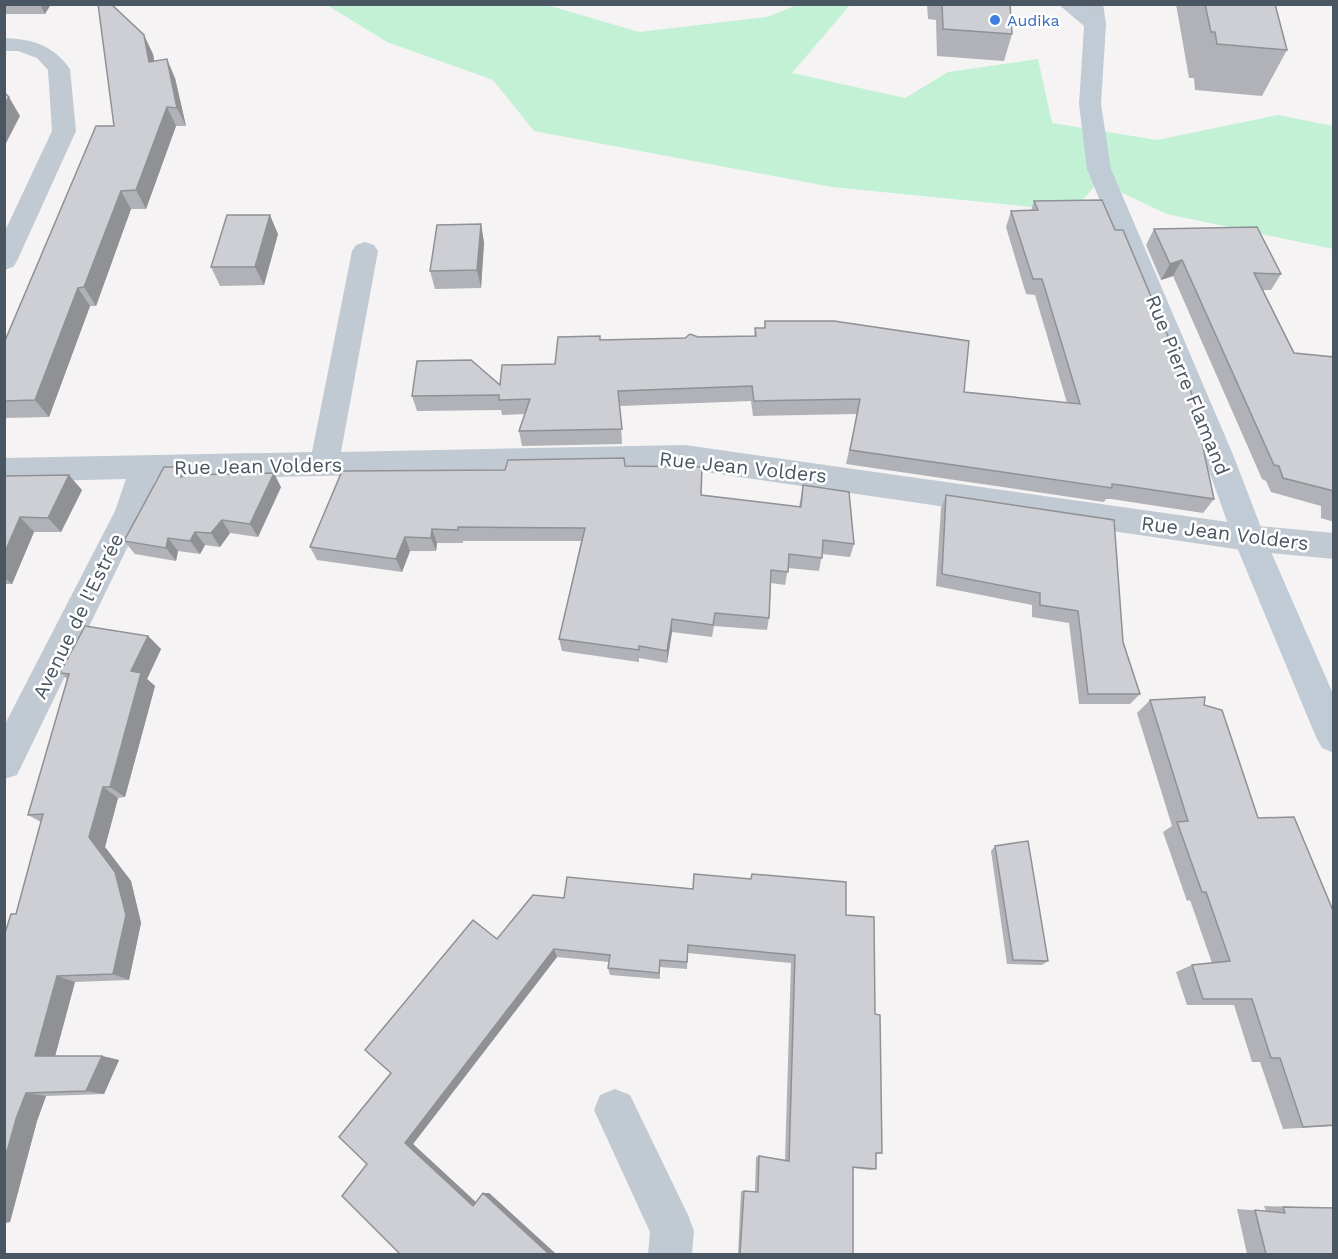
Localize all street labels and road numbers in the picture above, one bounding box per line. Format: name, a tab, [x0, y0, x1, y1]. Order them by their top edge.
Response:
street label: Rue Pierre Flamand	[1141, 291, 1235, 479]
street label: Rue Jean Volders	[658, 446, 828, 488]
street label: Rue Jean Volders	[174, 453, 342, 479]
street label: Rue Jean Volders	[1140, 511, 1310, 555]
street label: Avenue de l'Estrée	[27, 529, 129, 703]

